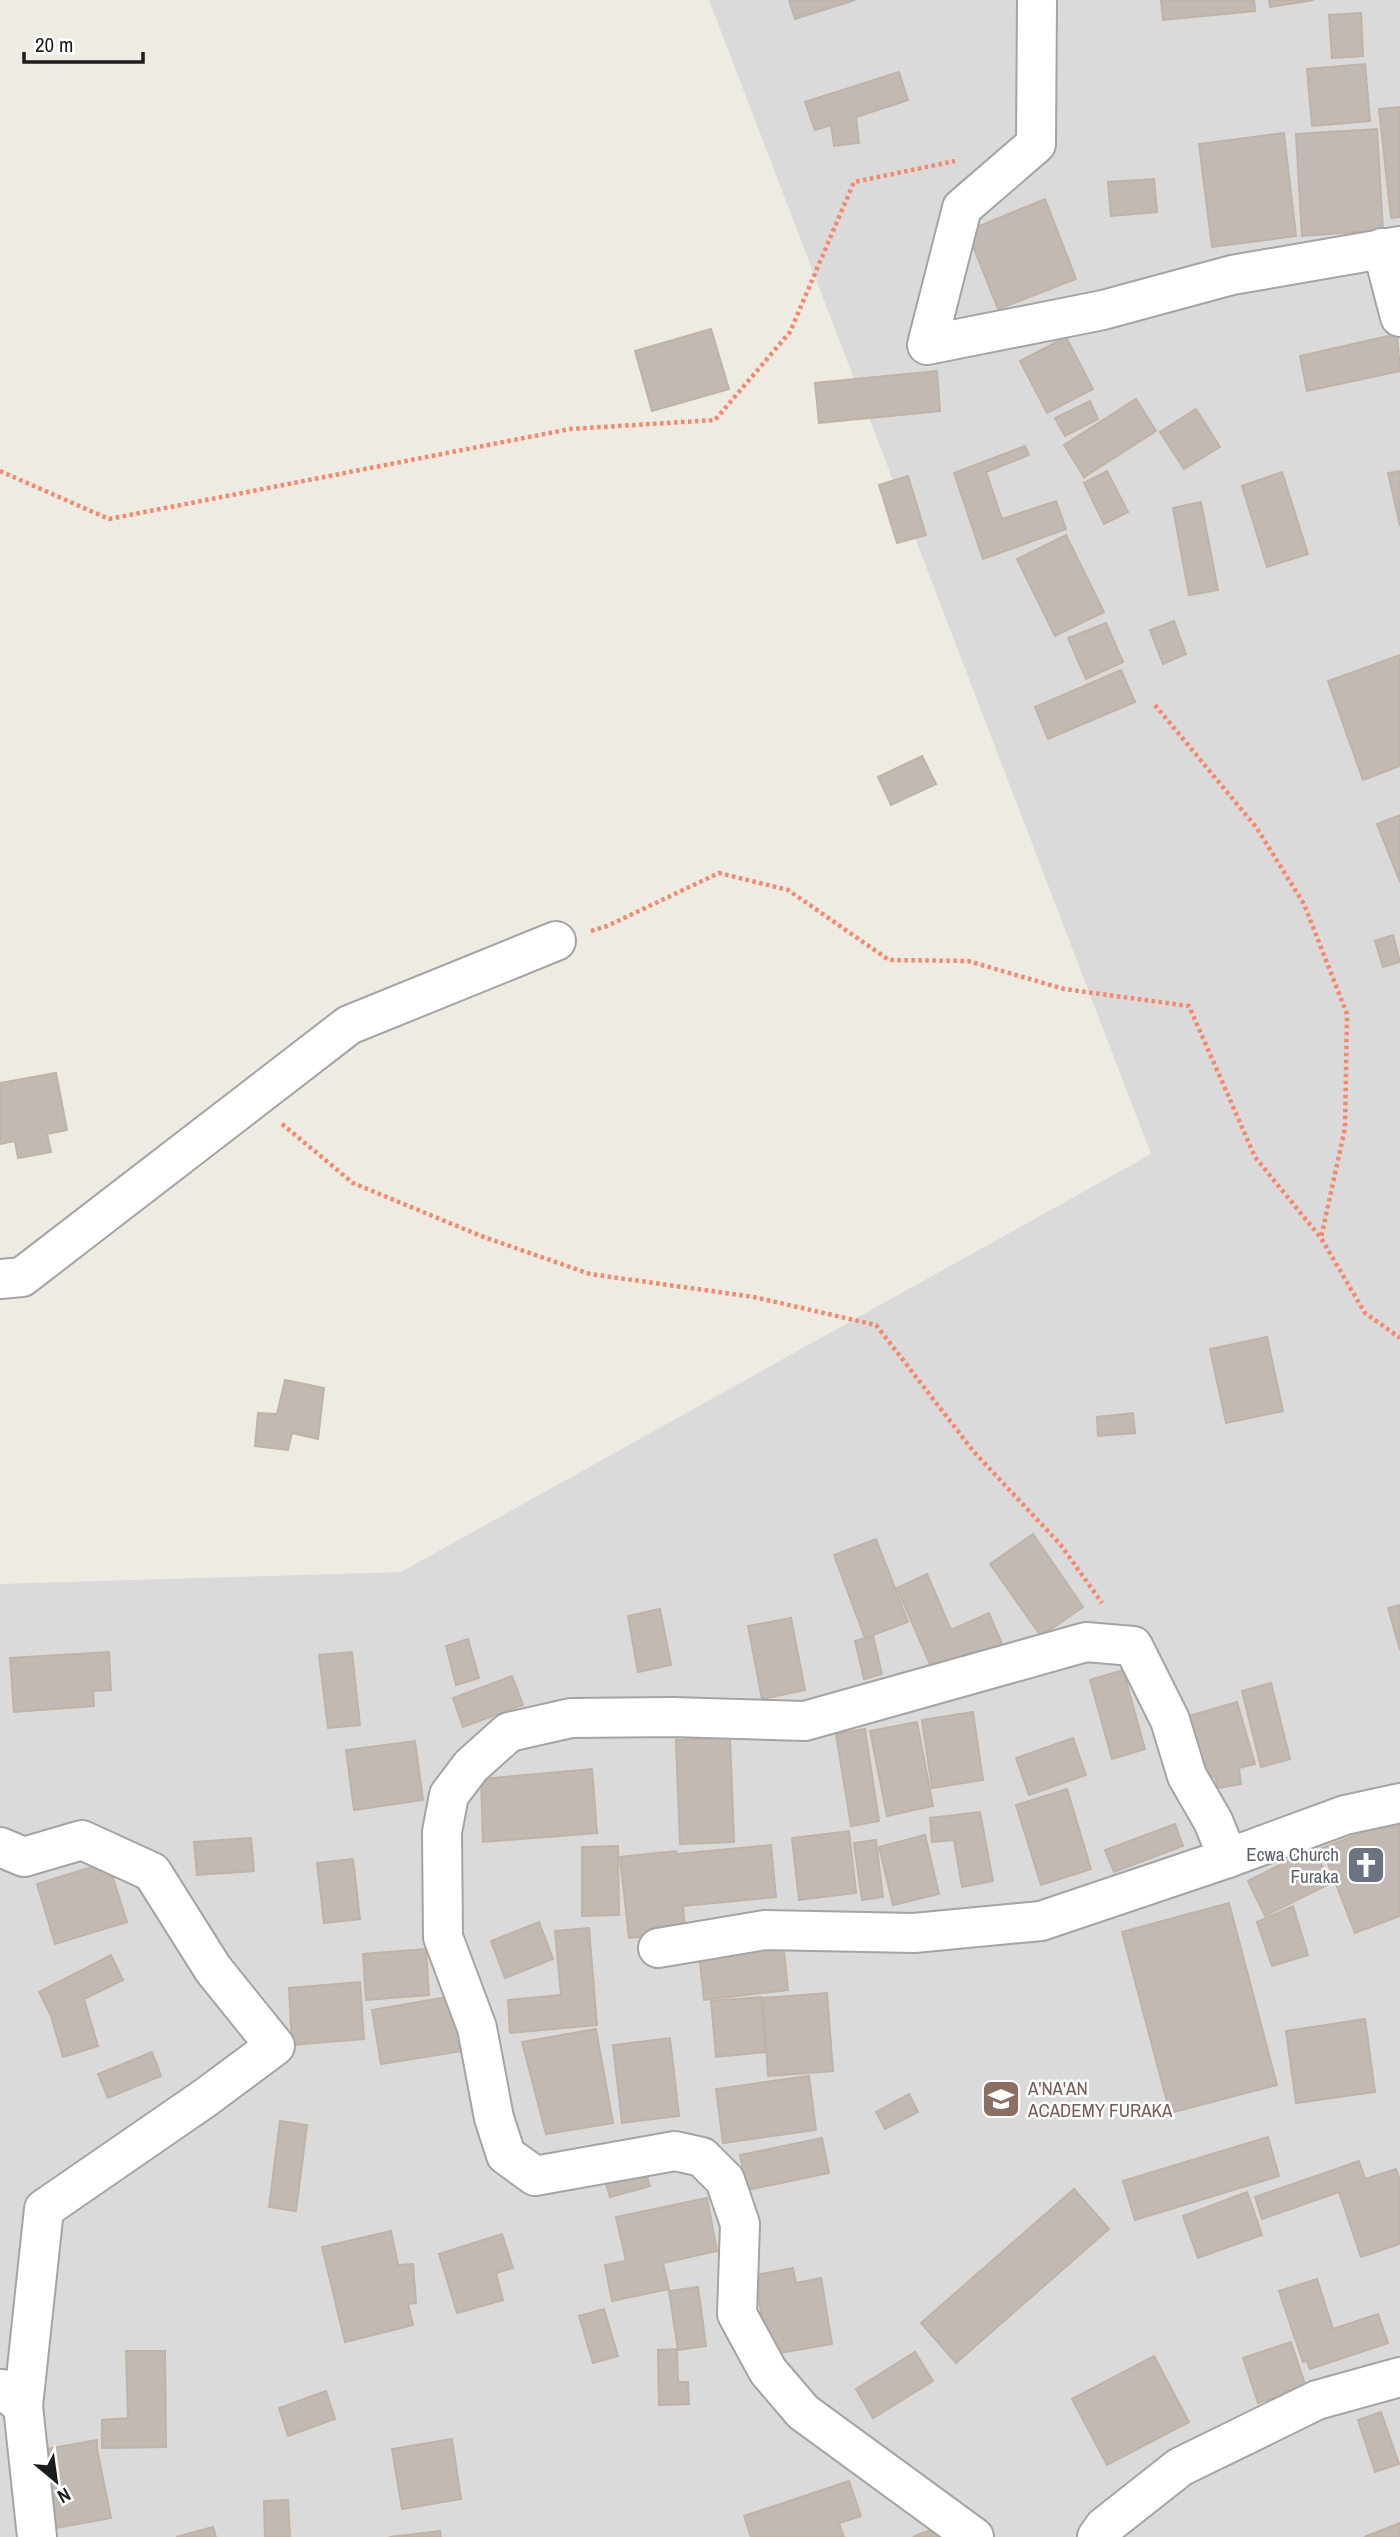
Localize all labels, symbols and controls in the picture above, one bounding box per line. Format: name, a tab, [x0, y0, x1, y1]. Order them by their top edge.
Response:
scale bar	[24, 21, 144, 65]
text: 20 m	[35, 30, 73, 59]
place label: Ecwa Church Furaka	[1246, 1841, 1339, 1889]
church icon: Ecwa Church Furaka	[1345, 1844, 1387, 1886]
place label: A'NA'AN ACADEMY FURAKA	[1027, 2075, 1173, 2123]
school or university icon: A'NA'AN ACADEMY FURAKA	[980, 2078, 1022, 2120]
north arrow	[21, 2446, 91, 2516]
text: N	[53, 2482, 75, 2510]

